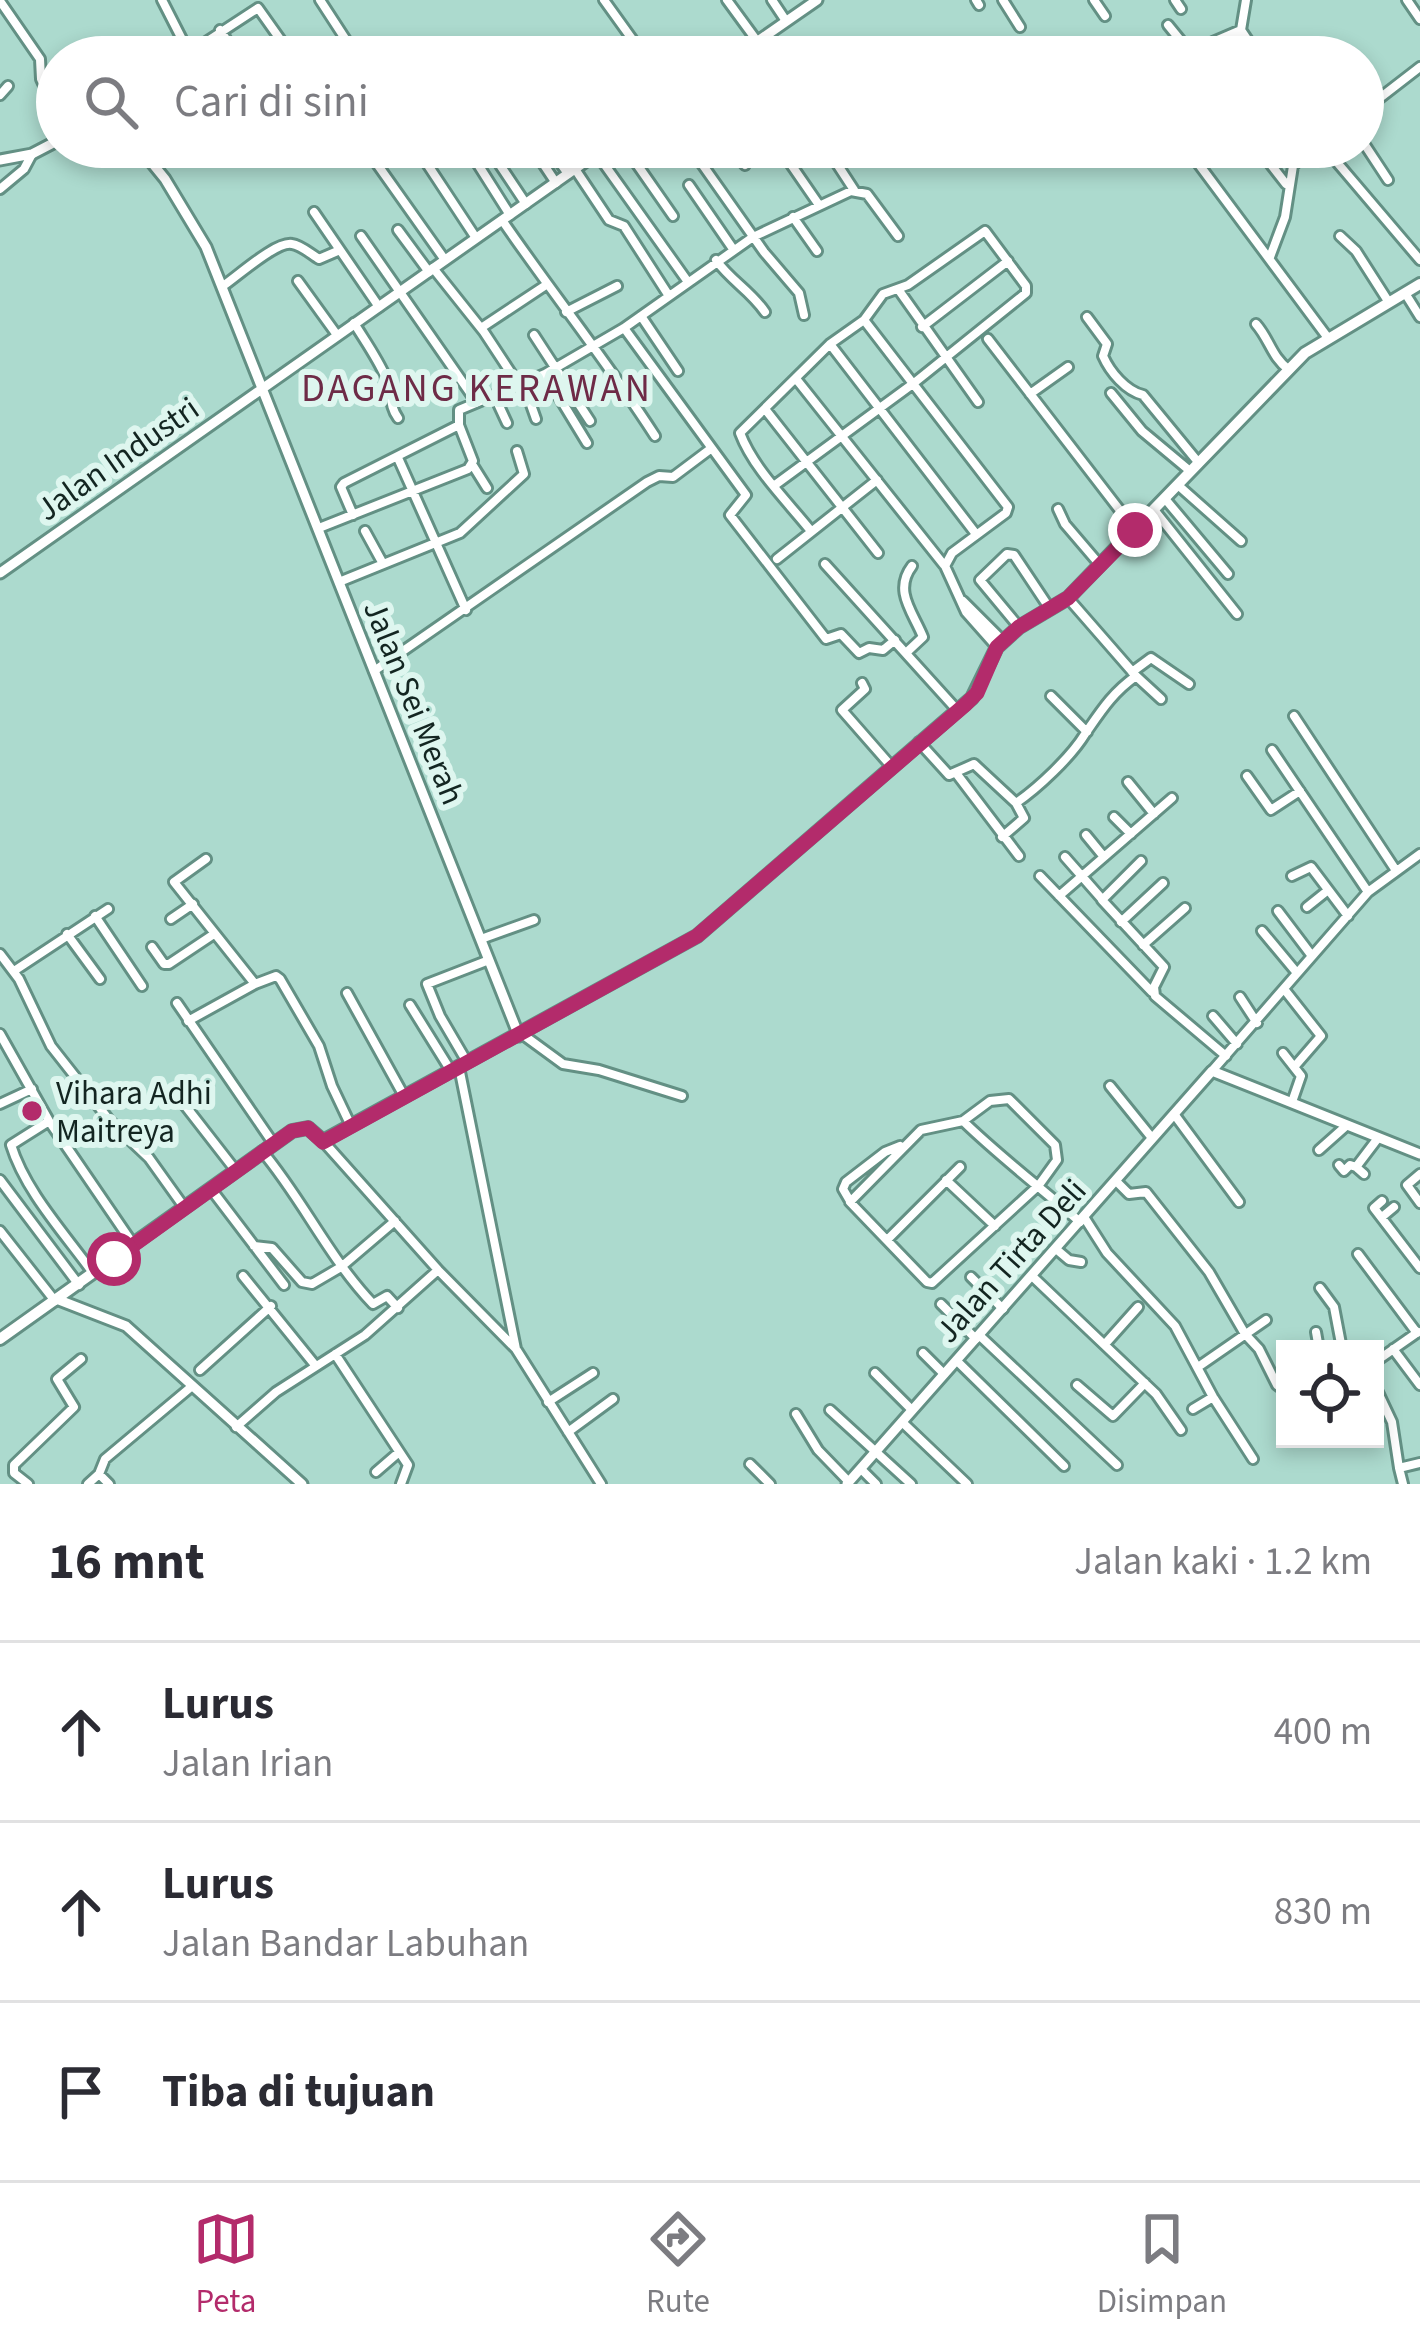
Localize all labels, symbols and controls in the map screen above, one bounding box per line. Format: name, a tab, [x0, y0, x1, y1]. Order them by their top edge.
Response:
search box	[36, 36, 1384, 168]
icon: search	[78, 69, 144, 135]
text: Cari di sini	[174, 70, 369, 134]
district label: DAGANG KERAWAN	[301, 361, 653, 417]
street label: Jalan Industri	[27, 386, 209, 533]
route end	[1108, 503, 1162, 557]
street label: Jalan Sei Merah	[351, 593, 476, 812]
place label: Vihara Adhi Maitreya	[56, 1070, 212, 1155]
marker: Vihara Adhi Maitreya	[19, 1098, 45, 1124]
street label: Jalan Tirta Deli	[925, 1169, 1098, 1353]
route start	[87, 1232, 141, 1286]
map controls	[1276, 1340, 1384, 1448]
button: locate	[1276, 1340, 1384, 1448]
text: 16 mnt	[48, 1526, 204, 1598]
text: Jalan kaki · 1.2 km	[1074, 1534, 1372, 1590]
text: Lurus	[162, 1672, 274, 1736]
icon: ahead	[48, 1699, 114, 1765]
text: 400 m	[1274, 1704, 1372, 1760]
text: Jalan Irian	[162, 1736, 333, 1792]
text: Lurus	[162, 1852, 274, 1916]
icon: ahead	[48, 1879, 114, 1945]
text: 830 m	[1274, 1884, 1372, 1940]
text: Jalan Bandar Labuhan	[162, 1916, 529, 1972]
icon: arrive	[48, 2059, 114, 2125]
text: Tiba di tujuan	[162, 2060, 435, 2124]
tab: Peta	[193, 2206, 259, 2325]
tab: Rute	[645, 2206, 711, 2325]
tab: Disimpan	[1097, 2206, 1227, 2325]

